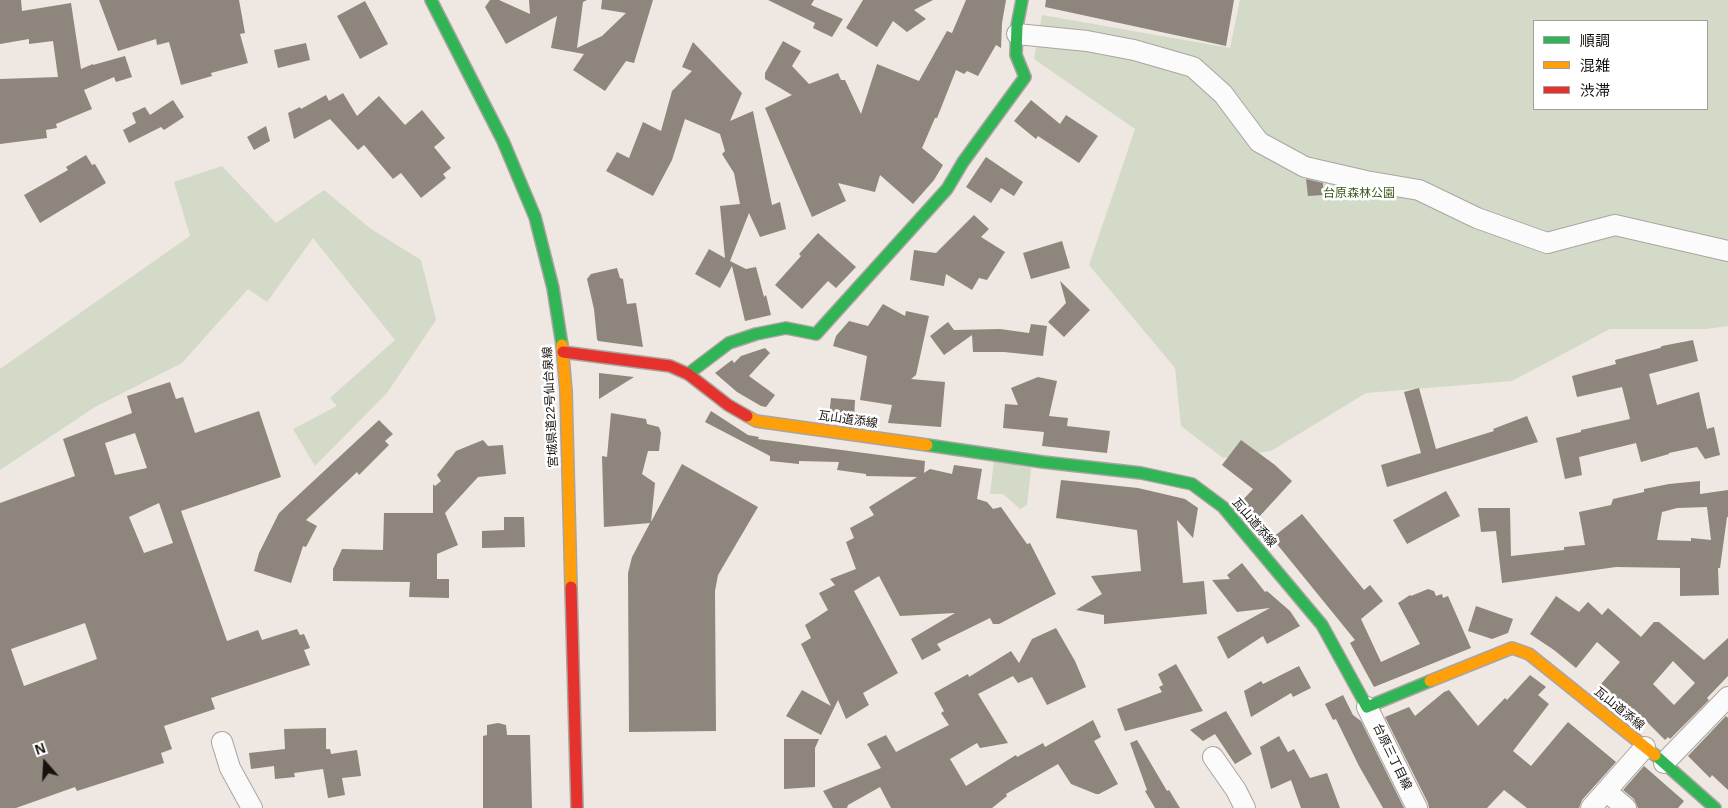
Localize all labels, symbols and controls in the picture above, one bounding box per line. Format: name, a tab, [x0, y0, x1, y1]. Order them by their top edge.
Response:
legend	[1533, 20, 1708, 110]
text: 順調	[1580, 32, 1610, 49]
text: 混雑	[1580, 57, 1610, 74]
text: 渋滞	[1580, 82, 1610, 99]
park label: 台原森林公園	[1323, 187, 1395, 201]
street label: 宮城県道22号仙台泉線	[541, 346, 561, 468]
street label: 瓦山道添線	[817, 409, 879, 431]
street label: 瓦山道添線	[1229, 496, 1279, 550]
street label: 瓦山道添線	[1591, 685, 1647, 733]
street label: 台原三丁目線	[1370, 721, 1414, 793]
north arrow	[20, 738, 70, 788]
text: N	[33, 740, 48, 758]

